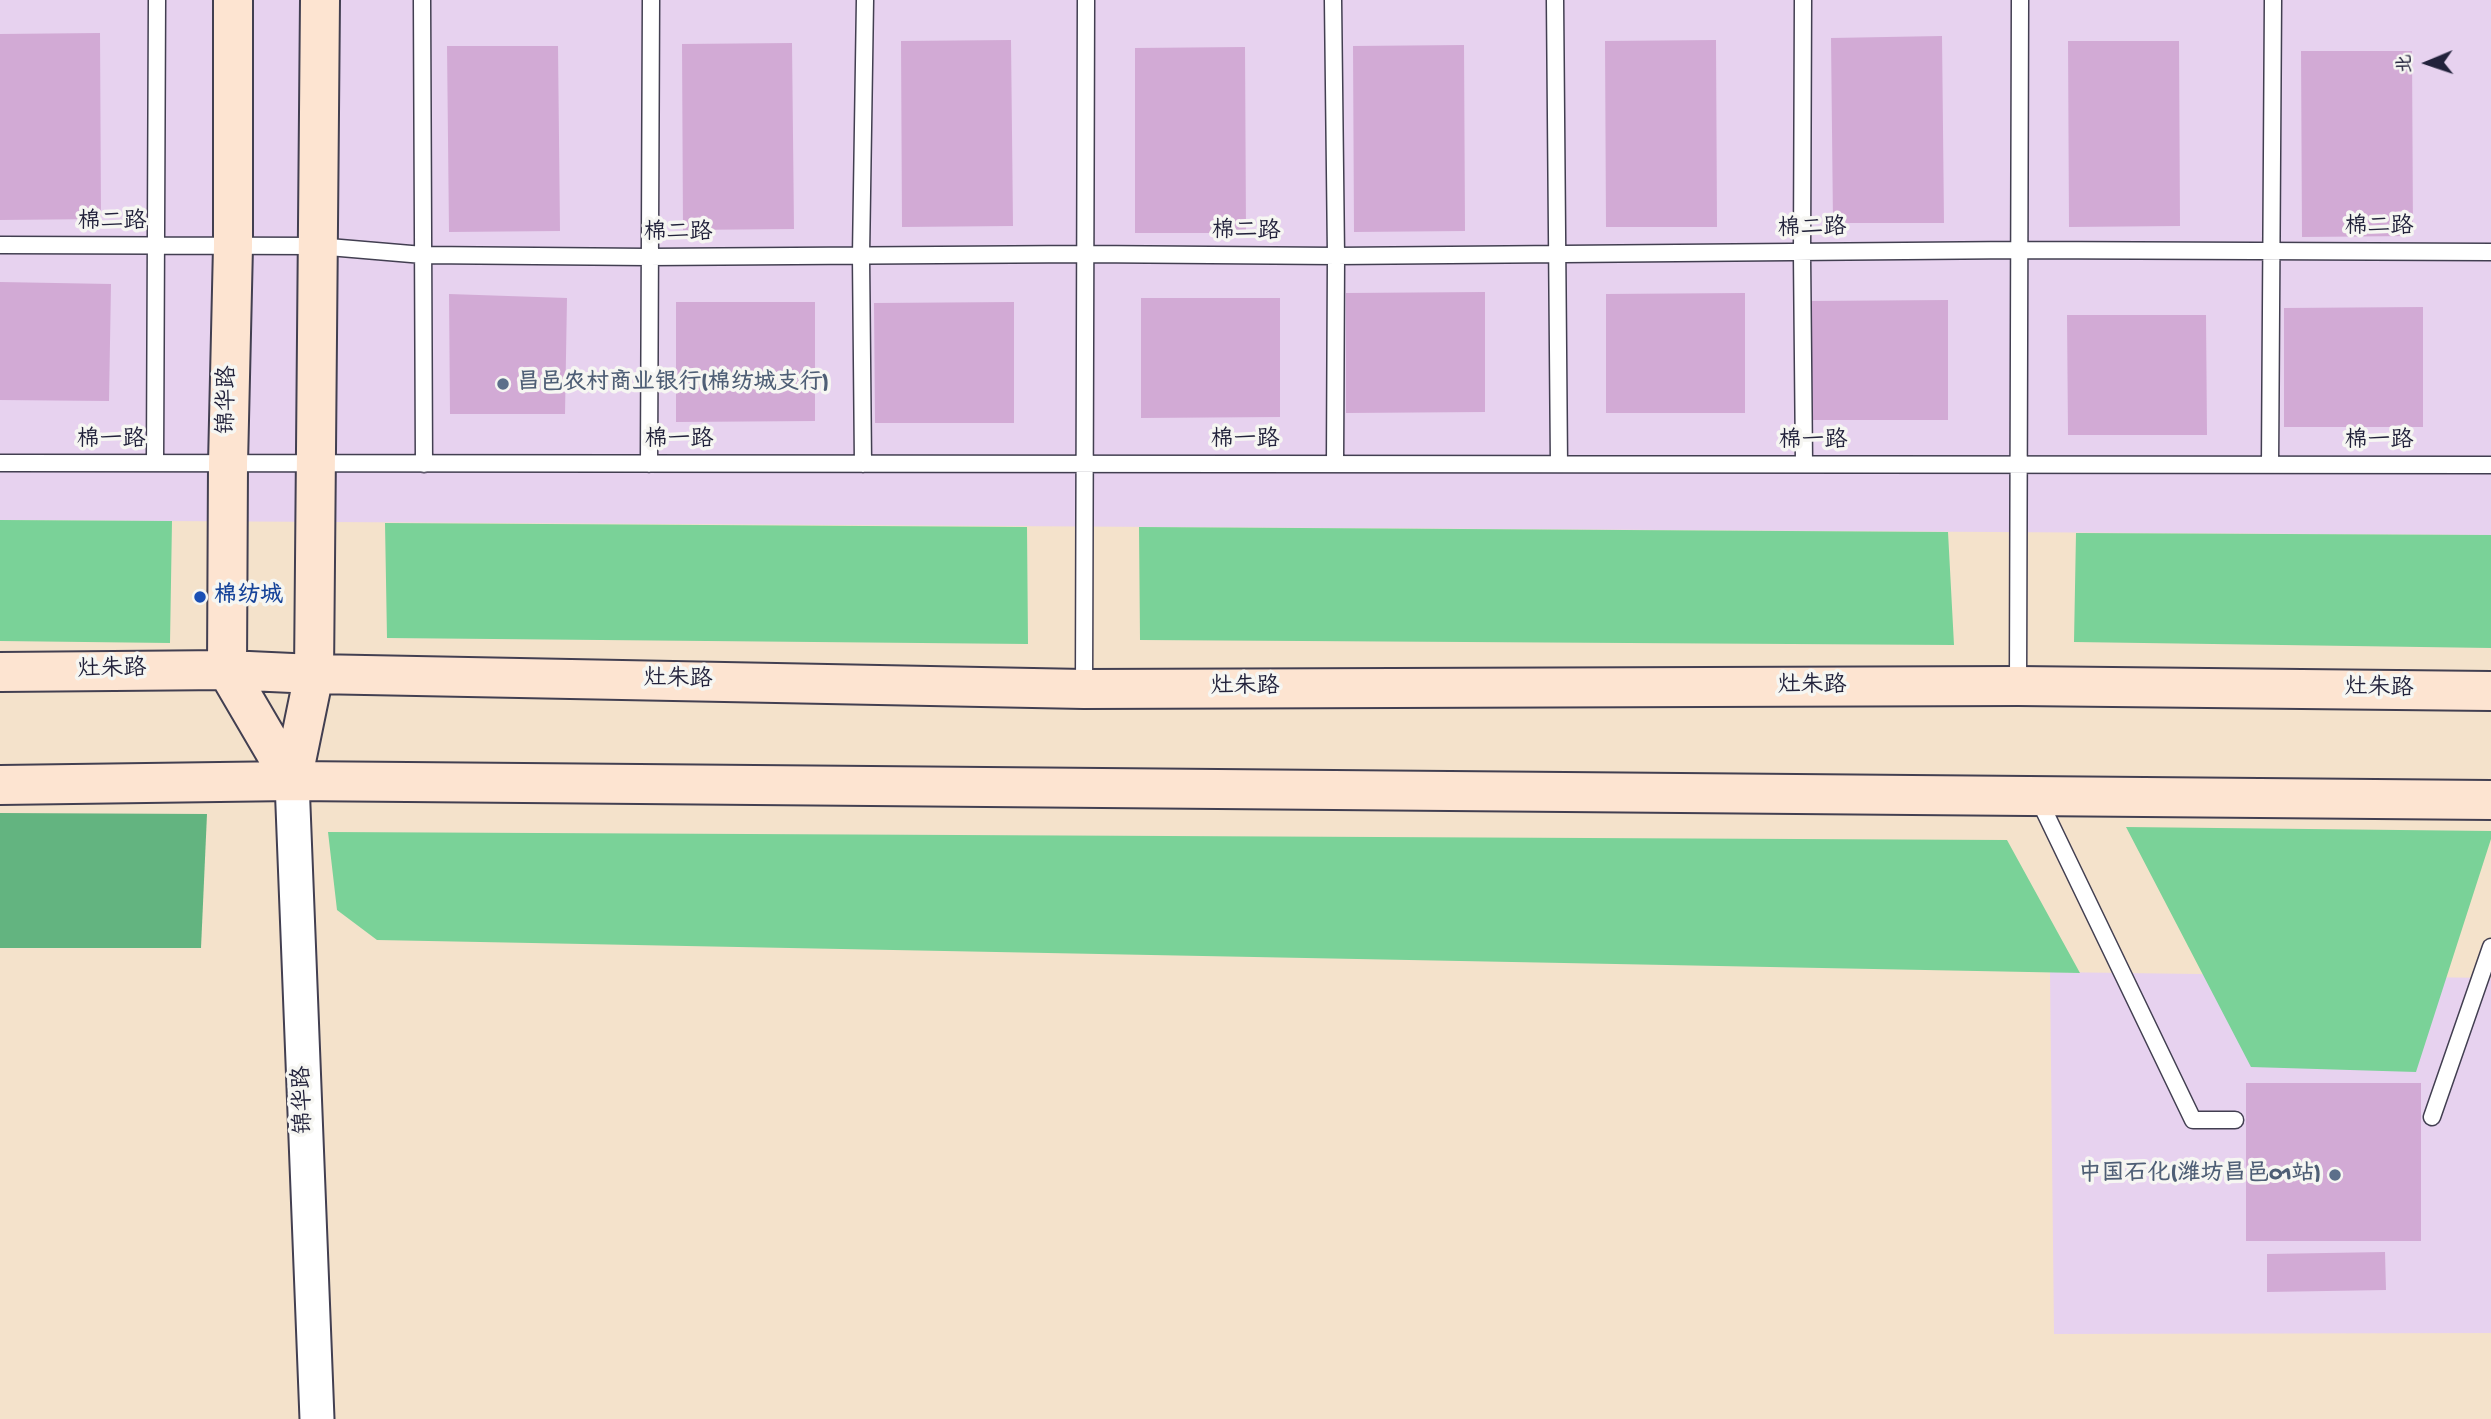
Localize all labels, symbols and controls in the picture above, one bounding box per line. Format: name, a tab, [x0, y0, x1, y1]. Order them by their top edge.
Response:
north arrow	[2393, 28, 2463, 98]
text: 北	[2395, 54, 2418, 74]
street label: 棉二路	[78, 209, 146, 237]
street label: 棉二路	[2345, 214, 2413, 242]
street label: 棉二路	[1777, 216, 1847, 244]
street label: 棉二路	[1211, 219, 1281, 247]
street label: 棉二路	[644, 220, 712, 248]
street label: 锦华路	[215, 365, 243, 435]
place label: 昌邑农村商业银行(棉纺城支行)	[517, 370, 829, 398]
marker: 昌邑农村商业银行(棉纺城支行)	[495, 376, 511, 392]
street label: 棉一路	[77, 427, 145, 455]
street label: 棉一路	[645, 427, 713, 455]
street label: 棉一路	[1211, 427, 1279, 455]
street label: 棉一路	[1779, 428, 1847, 456]
street label: 棉一路	[2345, 428, 2413, 456]
place label: 棉纺城	[214, 583, 283, 611]
marker: 棉纺城	[192, 589, 208, 605]
street label: 灶朱路	[77, 657, 147, 685]
street label: 灶朱路	[643, 667, 713, 695]
street label: 灶朱路	[1778, 673, 1846, 701]
street label: 灶朱路	[1211, 674, 1279, 702]
street label: 灶朱路	[2344, 676, 2414, 704]
street label: 锦华路	[290, 1065, 320, 1135]
place label: 中国石化(潍坊昌邑01站)	[2079, 1161, 2321, 1189]
marker: 中国石化(潍坊昌邑01站)	[2327, 1167, 2343, 1183]

